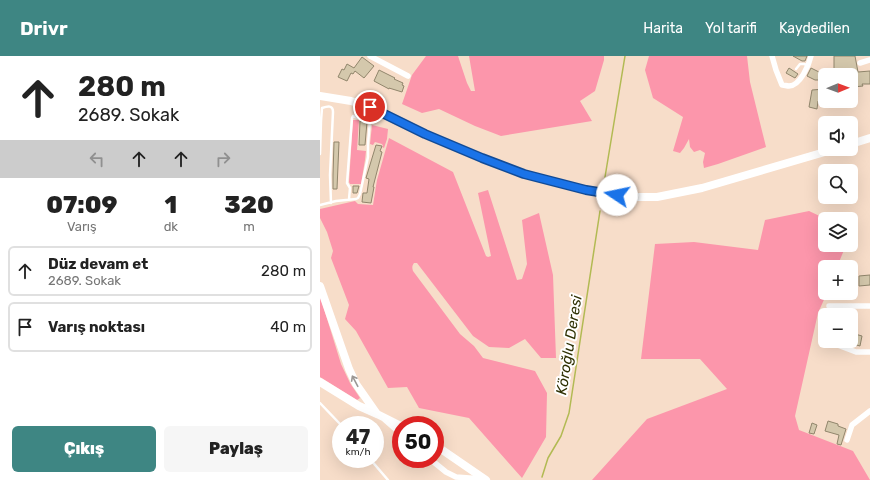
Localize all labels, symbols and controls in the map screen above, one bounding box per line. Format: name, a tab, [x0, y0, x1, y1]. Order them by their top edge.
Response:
text: Drivr	[20, 17, 68, 40]
text: Harita	[643, 20, 683, 37]
text: Yol tarifi	[705, 20, 757, 37]
text: Kaydedilen	[779, 20, 850, 37]
north arrow	[818, 68, 858, 108]
map controls	[818, 68, 858, 348]
text: 280 m	[78, 70, 166, 103]
icon: ahead	[12, 72, 64, 124]
pin	[353, 90, 387, 124]
icon: arrive	[359, 96, 381, 118]
text: 2689. Sokak	[78, 104, 179, 126]
button: sound	[818, 116, 858, 156]
icon: left	[86, 148, 108, 170]
icon: ahead	[128, 148, 150, 170]
icon: ahead	[170, 148, 192, 170]
icon: right	[212, 148, 234, 170]
button: search	[818, 164, 858, 204]
position arrow	[596, 174, 638, 216]
text: 07:09	[46, 191, 117, 219]
text: 1	[165, 191, 177, 219]
text: 320	[224, 191, 274, 219]
button: layers	[818, 212, 858, 252]
text: Varış	[67, 219, 97, 234]
text: dk	[164, 219, 178, 234]
text: m	[243, 219, 255, 234]
text: Düz devam et	[48, 255, 148, 273]
icon: ahead	[14, 260, 36, 282]
button: +	[818, 260, 858, 300]
text: 280 m	[261, 262, 306, 280]
text: 2689. Sokak	[48, 273, 121, 288]
water label: Köroğlu Deresi	[552, 294, 586, 396]
button: −	[818, 308, 858, 348]
icon: arrive	[14, 316, 36, 338]
text: Varış noktası	[48, 318, 145, 336]
text: 40 m	[270, 318, 306, 336]
one-way arrow	[351, 376, 358, 388]
speed limit sign: 50	[392, 416, 444, 468]
text: 47	[346, 425, 370, 449]
button: Çıkış	[12, 426, 156, 472]
button: Paylaş	[164, 426, 308, 472]
text: km/h	[346, 446, 370, 458]

